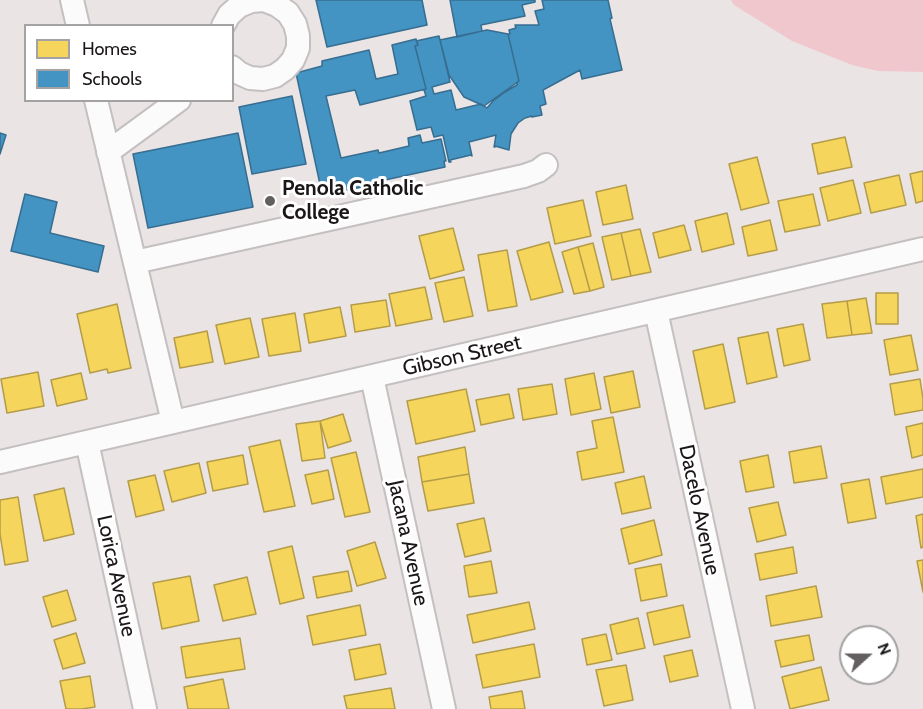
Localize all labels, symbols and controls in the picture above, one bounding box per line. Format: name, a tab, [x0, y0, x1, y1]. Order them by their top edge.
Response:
legend	[24, 24, 234, 102]
text: Homes	[82, 38, 137, 60]
text: Schools	[82, 68, 142, 90]
place label: Penola Catholic College	[282, 176, 423, 226]
marker: Penola Catholic College	[263, 194, 277, 208]
street label: Gibson Street	[400, 330, 524, 382]
street label: Dacelo Avenue	[673, 442, 725, 578]
street label: Jacana Avenue	[382, 478, 434, 608]
street label: Lorica Avenue	[91, 513, 141, 639]
north arrow	[839, 625, 899, 685]
text: N	[874, 640, 895, 658]

